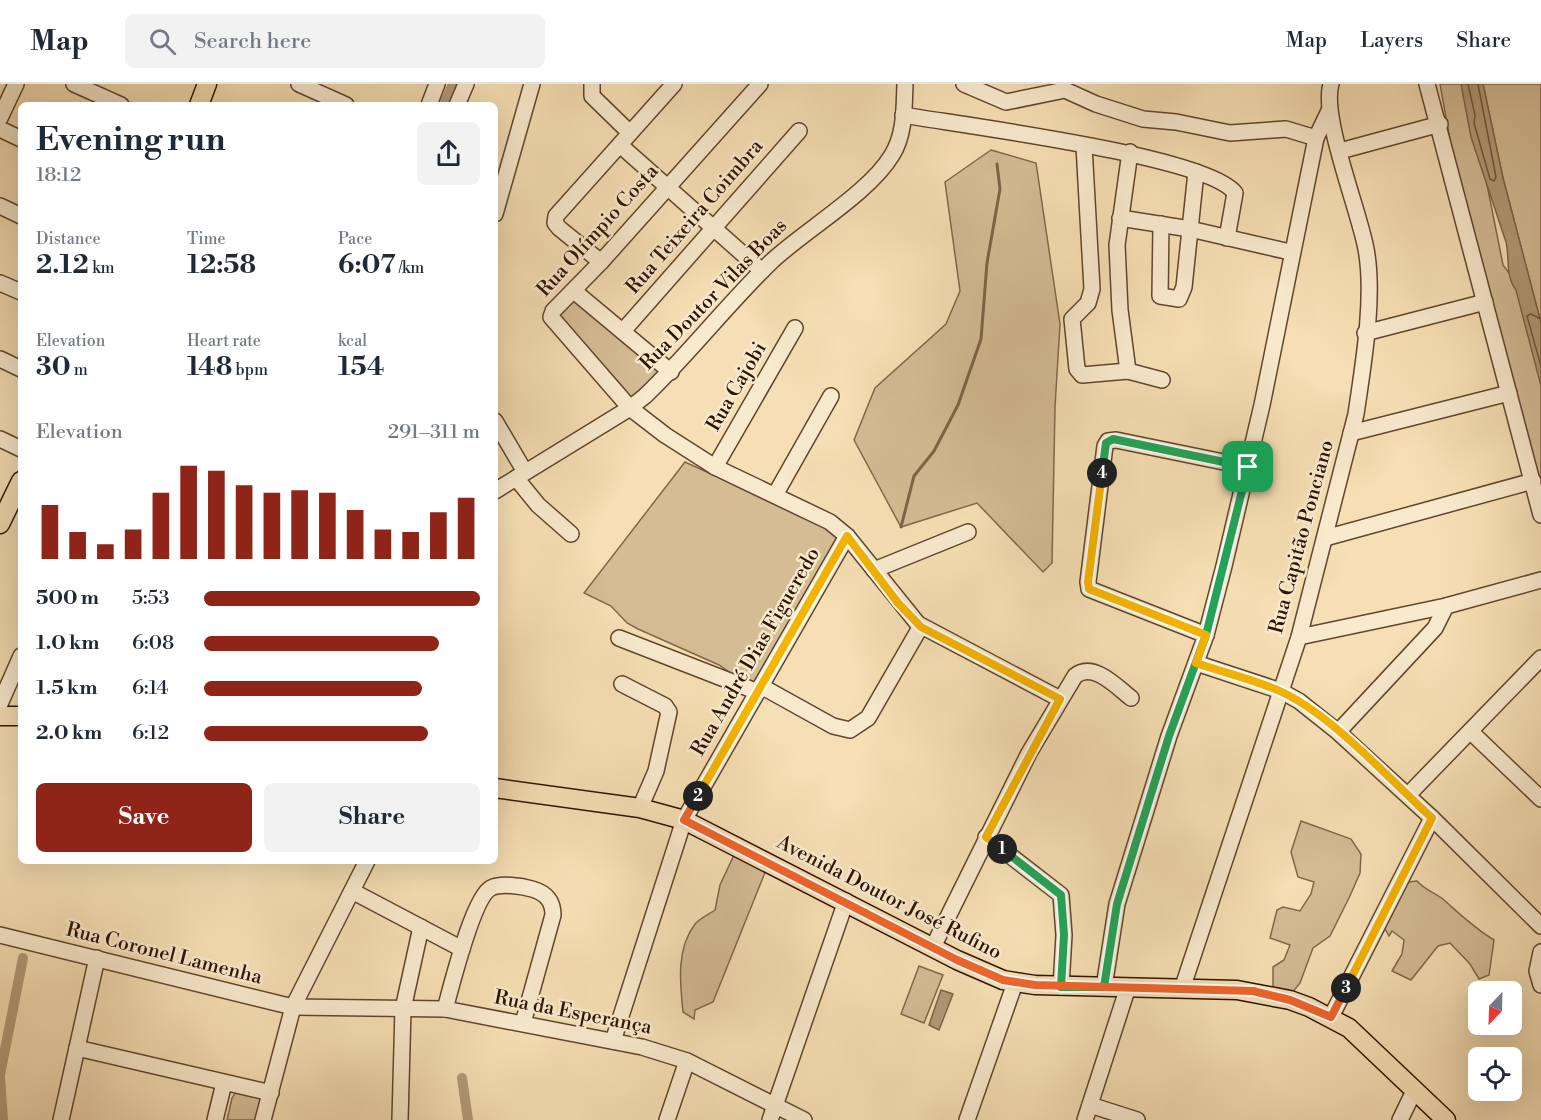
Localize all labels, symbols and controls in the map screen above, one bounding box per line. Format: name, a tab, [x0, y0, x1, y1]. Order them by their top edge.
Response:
search box	[125, 14, 545, 68]
text: Map	[30, 24, 89, 59]
icon: search	[146, 25, 179, 58]
text: Search here	[194, 28, 311, 55]
text: Map	[1286, 28, 1327, 54]
text: Layers	[1360, 28, 1423, 54]
text: Share	[1456, 28, 1511, 54]
text: Evening run	[36, 120, 225, 161]
button: share	[417, 122, 480, 185]
street label: Rua Teixeira Coimbra	[621, 134, 770, 299]
street label: Rua Olímpio Costa	[532, 159, 665, 303]
text: 18:12	[36, 163, 81, 188]
street label: Rua Doutor Vilas Boas	[635, 214, 793, 376]
text: Distance	[36, 229, 101, 249]
text: Time	[187, 229, 226, 249]
text: Pace	[338, 229, 372, 249]
text: 2.12	[36, 249, 89, 281]
text: 12:58	[187, 249, 256, 281]
text: 6:07	[338, 249, 396, 281]
text: km	[89, 258, 115, 278]
text: /km	[396, 258, 424, 278]
text: Elevation	[36, 331, 105, 351]
text: Heart rate	[187, 331, 261, 351]
text: kcal	[338, 331, 367, 351]
street label: Rua Cajobi	[701, 338, 773, 436]
text: 30	[36, 351, 71, 383]
text: 148	[187, 351, 232, 383]
text: 154	[338, 351, 384, 383]
text: m	[71, 360, 88, 380]
text: bpm	[232, 360, 268, 380]
text: Elevation	[36, 420, 123, 445]
text: 291–311 m	[388, 420, 480, 445]
street label: Rua Capitão Ponciano	[1264, 437, 1340, 637]
pin	[1222, 441, 1273, 492]
icon: arrive	[1231, 450, 1264, 483]
pin: 4	[1087, 458, 1117, 488]
text: 4	[1097, 463, 1107, 483]
street label: Rua André Dias Figueredo	[686, 543, 826, 761]
text: 500 m	[36, 586, 99, 611]
text: 5:53	[132, 586, 170, 611]
text: 1.0 km	[36, 631, 100, 656]
text: 6:08	[132, 631, 174, 656]
text: 1.5 km	[36, 676, 97, 701]
text: 6:14	[132, 676, 168, 701]
text: 2.0 km	[36, 721, 102, 746]
text: 6:12	[132, 721, 169, 746]
pin: 2	[683, 781, 713, 811]
button: Save	[36, 783, 252, 852]
button: Share	[264, 783, 480, 852]
text: 2	[693, 786, 703, 806]
street label: Avenida Doutor José Rufino	[771, 830, 1006, 966]
pin: 1	[987, 834, 1017, 864]
text: 1	[998, 839, 1006, 859]
street label: Rua Coronel Lamenha	[63, 918, 265, 991]
pin: 3	[1331, 973, 1361, 1003]
text: 3	[1341, 978, 1351, 998]
north arrow	[1468, 981, 1522, 1035]
map controls	[1468, 981, 1522, 1101]
street label: Rua da Esperança	[492, 985, 655, 1041]
button: locate	[1468, 1047, 1522, 1101]

